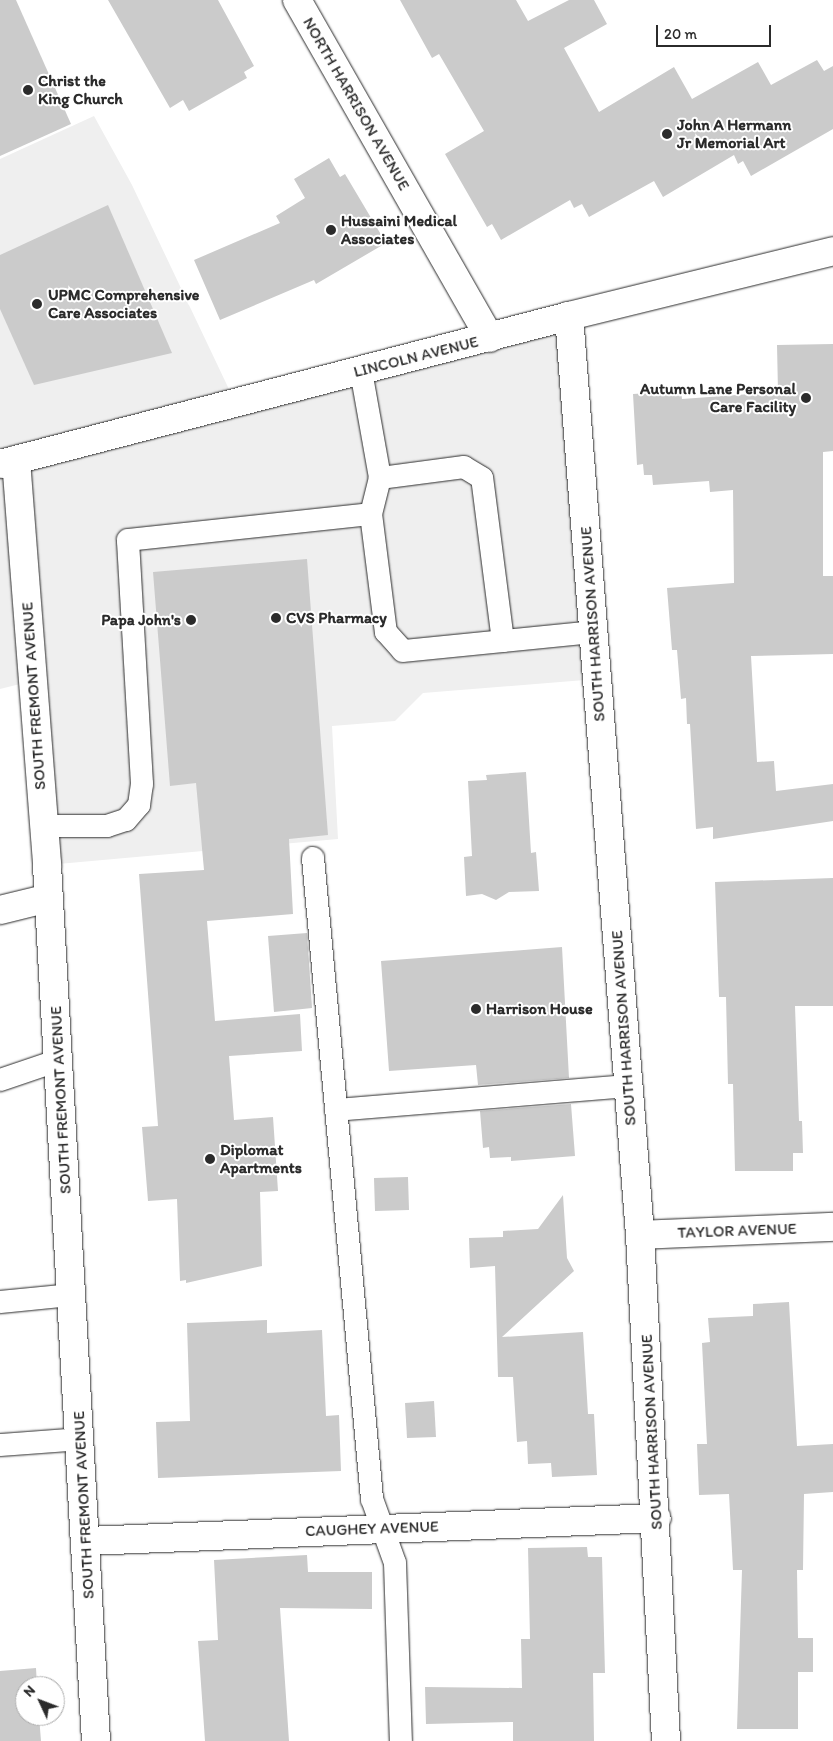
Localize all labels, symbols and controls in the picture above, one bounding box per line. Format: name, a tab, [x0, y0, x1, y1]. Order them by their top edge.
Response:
street label: NORTH HARRISON AVENUE	[299, 15, 413, 193]
scale bar	[658, 15, 773, 47]
text: 20 m	[664, 25, 697, 43]
place label: Christ the King Church	[38, 71, 123, 109]
marker: Christ the King Church	[22, 84, 34, 96]
place label: John A Hermann Jr Memorial Art	[677, 115, 791, 153]
marker: John A Hermann Jr Memorial Art	[661, 128, 673, 140]
place label: Hussaini Medical Associates	[341, 211, 457, 249]
marker: Hussaini Medical Associates	[325, 224, 337, 236]
place label: UPMC Comprehensive Care Associates	[48, 285, 199, 323]
marker: UPMC Comprehensive Care Associates	[30, 297, 44, 311]
street label: LINCOLN AVENUE	[352, 332, 480, 382]
place label: Autumn Lane Personal Care Facility	[640, 379, 796, 417]
marker: Autumn Lane Personal Care Facility	[800, 392, 812, 404]
street label: SOUTH HARRISON AVENUE	[577, 527, 609, 721]
street label: SOUTH FREMONT AVENUE	[18, 602, 50, 790]
place label: CVS Pharmacy	[286, 608, 387, 628]
place label: Papa John's	[101, 610, 181, 630]
marker: CVS Pharmacy	[270, 612, 282, 624]
marker: Papa John's	[185, 614, 197, 626]
street label: SOUTH HARRISON AVENUE	[608, 931, 640, 1125]
place label: Harrison House	[486, 999, 593, 1019]
marker: Harrison House	[470, 1003, 482, 1015]
street label: SOUTH FREMONT AVENUE	[47, 1006, 75, 1194]
place label: Diplomat Apartments	[220, 1140, 302, 1178]
marker: Diplomat Apartments	[204, 1153, 216, 1165]
street label: TAYLOR AVENUE	[677, 1219, 797, 1243]
street label: SOUTH HARRISON AVENUE	[637, 1335, 667, 1529]
street label: SOUTH FREMONT AVENUE	[70, 1411, 98, 1599]
street label: CAUGHEY AVENUE	[305, 1517, 439, 1541]
north arrow	[15, 1676, 65, 1726]
text: N	[20, 1682, 39, 1700]

